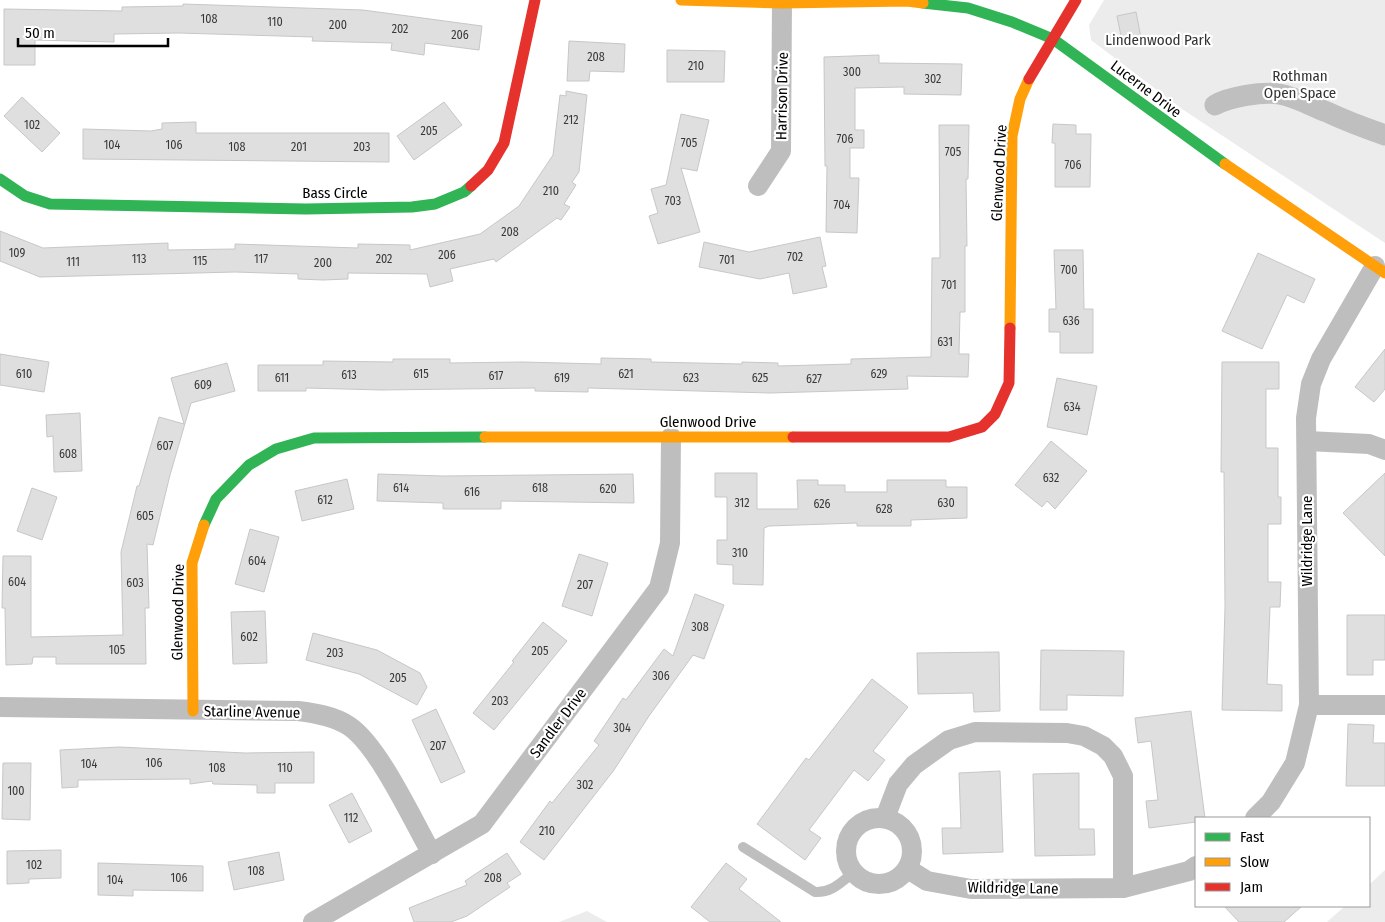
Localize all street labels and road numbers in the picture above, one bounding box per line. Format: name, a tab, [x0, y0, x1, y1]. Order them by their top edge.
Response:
street label: Harrison Drive	[772, 52, 792, 140]
street label: Lucerne Drive	[1107, 57, 1185, 121]
street label: Glenwood Drive	[987, 124, 1011, 222]
street label: Bass Circle	[302, 184, 368, 202]
street label: Glenwood Drive	[660, 413, 756, 431]
street label: Wildridge Lane	[1298, 496, 1316, 586]
street label: Glenwood Drive	[168, 563, 188, 661]
street label: Sandler Drive	[526, 685, 590, 761]
street label: Starline Avenue	[204, 702, 300, 722]
street label: Wildridge Lane	[967, 878, 1059, 898]

